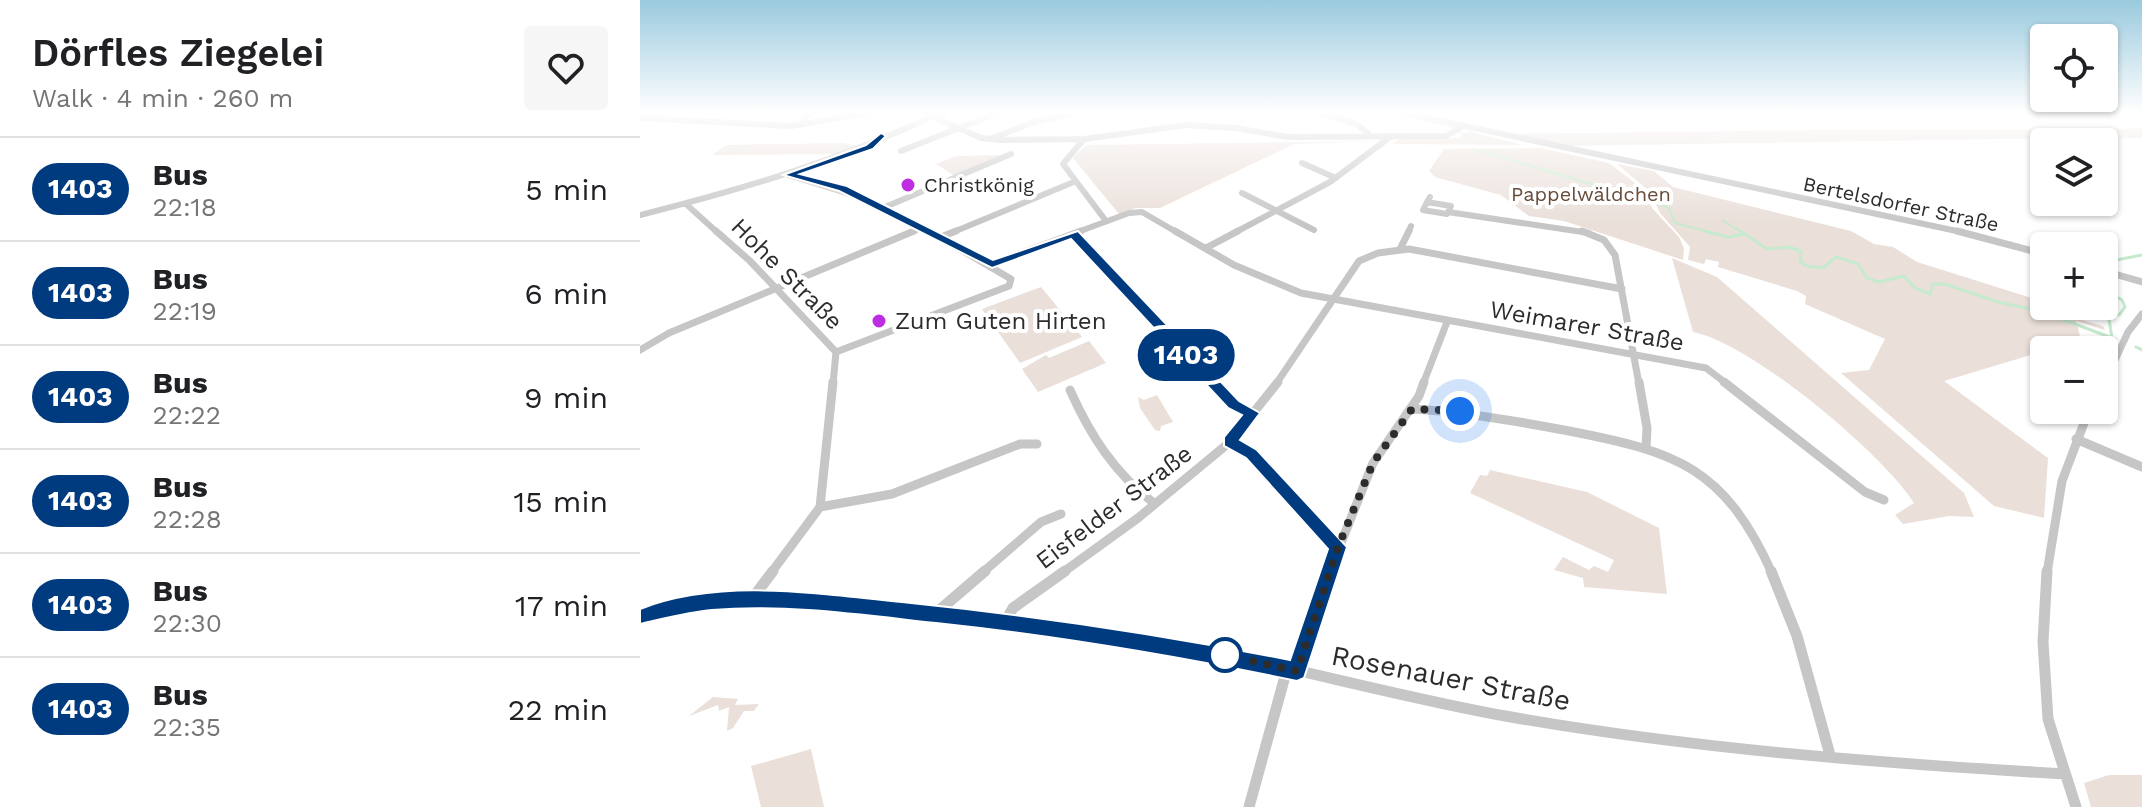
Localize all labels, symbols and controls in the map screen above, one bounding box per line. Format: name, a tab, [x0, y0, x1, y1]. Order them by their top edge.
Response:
map controls	[2030, 24, 2118, 424]
button: locate	[2030, 24, 2118, 112]
button: heart	[524, 26, 608, 110]
text: Dörfles Ziegelei	[32, 31, 324, 75]
text: Walk · 4 min · 260 m	[32, 83, 293, 113]
button: layers	[2030, 128, 2118, 216]
text: Bus	[153, 157, 208, 192]
text: 1403	[48, 172, 113, 205]
text: 5 min	[525, 172, 608, 207]
street label: Bertelsdorfer Straße	[1801, 172, 2001, 236]
place label: Christkönig	[924, 173, 1034, 197]
marker: Christkönig	[899, 176, 917, 194]
park label: Pappelwäldchen	[1511, 182, 1671, 206]
text: 22:18	[153, 192, 217, 222]
street label: Hohe Straße	[726, 213, 848, 335]
button: +	[2030, 232, 2118, 320]
text: Bus	[153, 261, 208, 296]
text: 1403	[48, 276, 113, 309]
text: 6 min	[524, 276, 608, 311]
street label: Weimarer Straße	[1488, 295, 1686, 357]
text: 22:19	[153, 296, 217, 326]
place label: Zum Guten Hirten	[895, 307, 1107, 335]
marker: Zum Guten Hirten	[870, 312, 888, 330]
line badge: 1403	[1130, 329, 1242, 381]
button: −	[2030, 336, 2118, 424]
text: 1403	[1154, 338, 1218, 371]
text: Bus	[153, 365, 208, 400]
text: 1403	[48, 380, 113, 413]
text: 9 min	[524, 380, 608, 415]
your location	[1440, 391, 1480, 431]
text: 22:22	[153, 400, 221, 430]
street label: Eisfelder Straße	[1030, 439, 1198, 575]
text: Bus	[153, 469, 208, 504]
text: 1403	[48, 484, 113, 517]
text: 15 min	[513, 484, 608, 519]
text: 22:28	[153, 504, 222, 534]
text: Bus	[153, 573, 208, 608]
text: 1403	[48, 588, 113, 621]
text: 17 min	[515, 588, 608, 623]
text: 22:30	[153, 608, 222, 638]
unlabelled marker	[1208, 638, 1242, 672]
street label: Rosenauer Straße	[1329, 639, 1573, 717]
text: Bus	[153, 677, 208, 712]
text: 1403	[48, 692, 113, 725]
text: 22 min	[508, 692, 608, 727]
text: 22:35	[153, 712, 221, 742]

